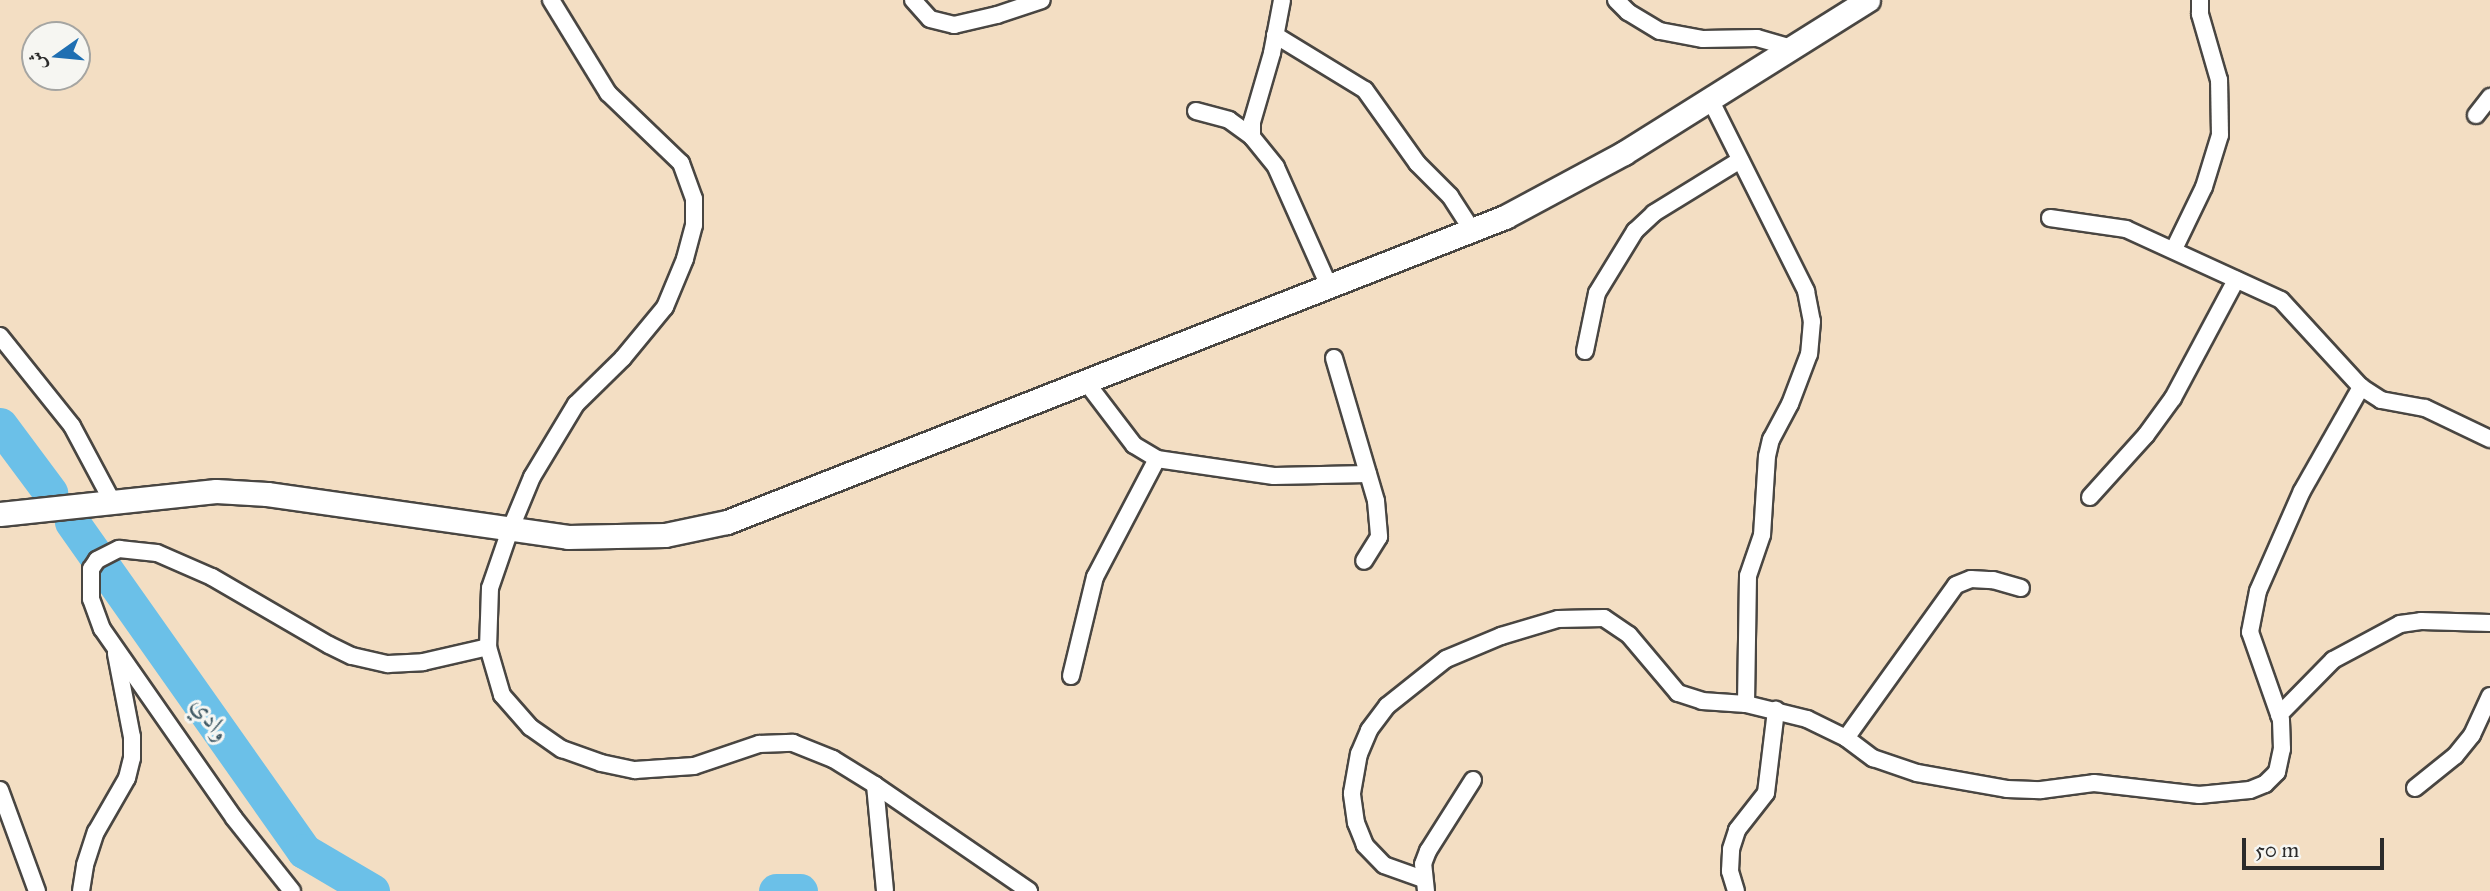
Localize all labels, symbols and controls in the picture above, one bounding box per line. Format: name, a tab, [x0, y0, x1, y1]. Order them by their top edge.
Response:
north arrow	[21, 21, 91, 91]
text: ش	[24, 49, 51, 73]
water label: وادي	[185, 691, 237, 747]
scale bar	[2245, 824, 2387, 868]
text: 50 m	[2255, 837, 2299, 863]

